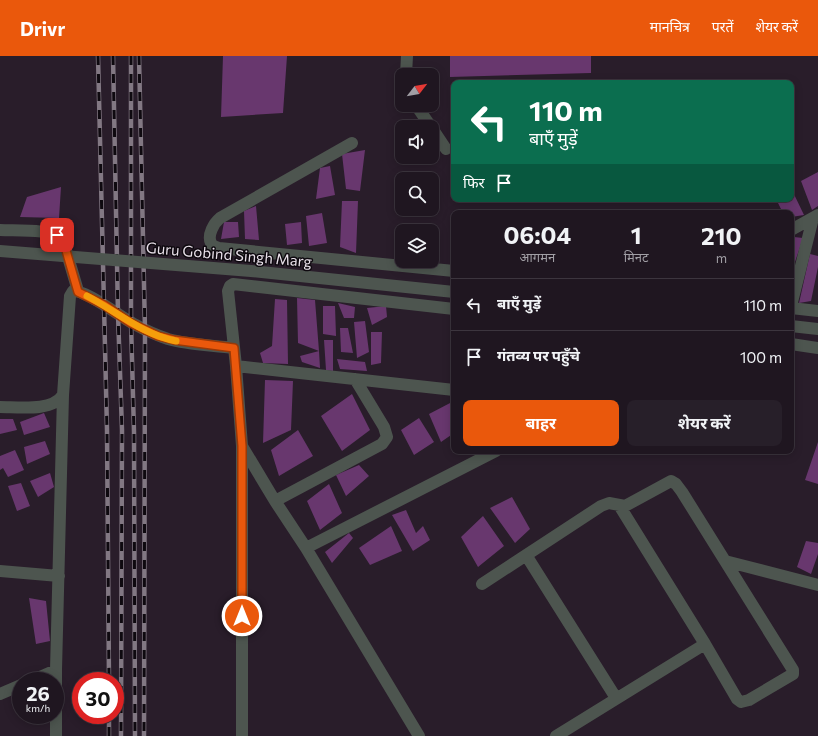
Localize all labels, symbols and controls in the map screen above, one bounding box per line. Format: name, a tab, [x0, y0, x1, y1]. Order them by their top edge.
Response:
text: Drivr	[20, 17, 65, 40]
text: मानचित्र	[650, 18, 690, 35]
text: परतें	[712, 18, 733, 35]
text: शेयर करें	[755, 18, 798, 35]
north arrow	[395, 68, 439, 112]
map controls	[395, 68, 439, 268]
text: 110 m	[529, 93, 603, 127]
icon: left	[463, 96, 515, 148]
button: sound	[395, 120, 439, 164]
text: बाएँ मुड़ें	[529, 127, 578, 149]
button: search	[395, 172, 439, 216]
icon: arrive	[493, 172, 515, 194]
text: फिर	[463, 173, 485, 191]
pin	[40, 218, 74, 252]
text: 06:04	[503, 220, 571, 249]
text: 1	[631, 220, 642, 249]
text: 210	[701, 221, 742, 250]
icon: arrive	[46, 224, 68, 246]
button: layers	[395, 224, 439, 268]
street label: Guru Gobind Singh Marg	[145, 238, 313, 270]
text: आगमन	[520, 249, 555, 265]
text: मिनट	[624, 249, 649, 265]
text: m	[716, 250, 727, 266]
icon: left	[463, 294, 485, 316]
text: बाएँ मुड़ें	[497, 294, 541, 312]
text: 110 m	[743, 296, 782, 314]
icon: arrive	[463, 346, 485, 368]
text: गंतव्य पर पहुँचे	[497, 346, 580, 364]
text: 100 m	[740, 348, 782, 366]
button: बाहर	[463, 400, 619, 446]
button: शेयर करें	[627, 400, 782, 446]
position arrow	[221, 595, 263, 637]
speed limit sign: 30	[72, 672, 124, 724]
text: 26	[26, 681, 50, 705]
text: km/h	[26, 702, 50, 714]

